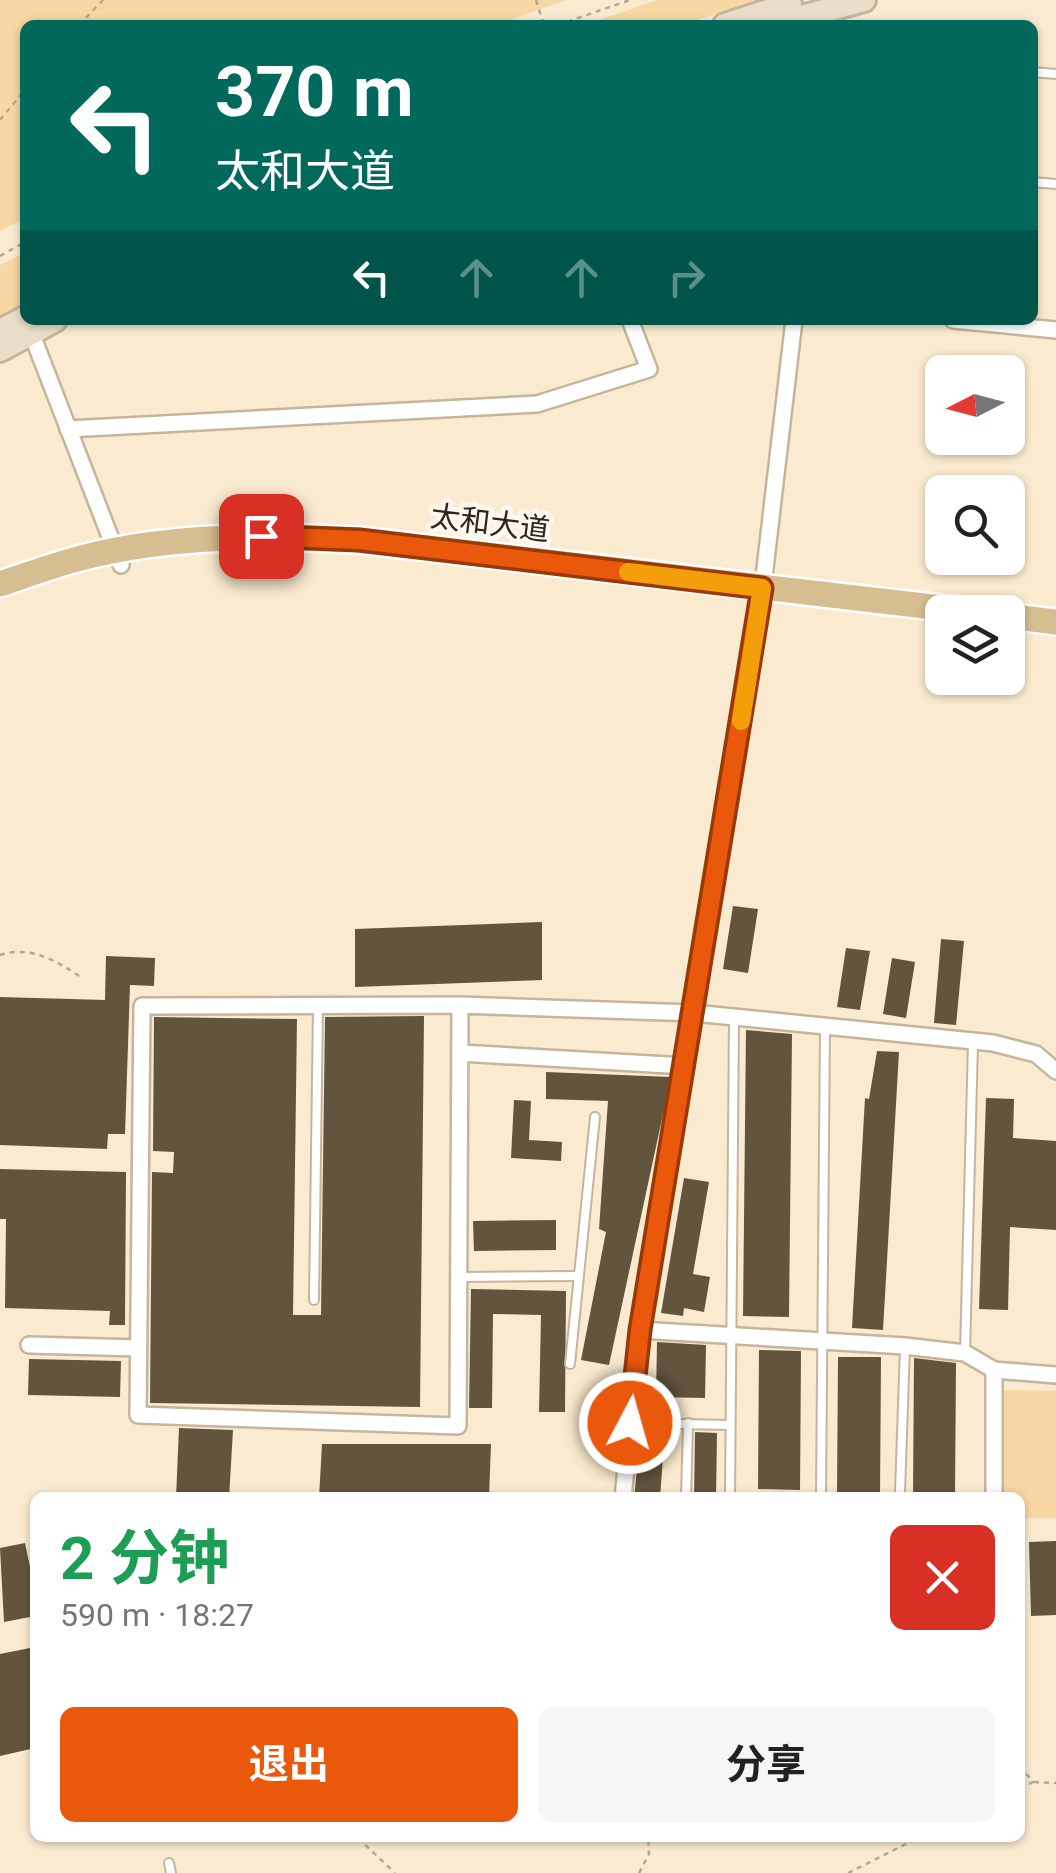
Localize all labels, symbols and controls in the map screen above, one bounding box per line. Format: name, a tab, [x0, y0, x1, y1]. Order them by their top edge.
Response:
text: 370 m	[215, 51, 414, 133]
icon: left	[50, 60, 180, 190]
text: 太和大道	[215, 145, 395, 198]
icon: left	[344, 250, 399, 305]
icon: ahead	[449, 250, 504, 305]
icon: ahead	[554, 250, 609, 305]
icon: right	[659, 250, 714, 305]
north arrow	[925, 355, 1025, 455]
map controls	[925, 355, 1025, 695]
button: search	[925, 475, 1025, 575]
pin	[219, 494, 304, 579]
street label: 太和大道	[428, 498, 552, 548]
icon: arrive	[234, 509, 289, 564]
button: layers	[925, 595, 1025, 695]
position arrow	[578, 1371, 682, 1475]
text: 2 分钟	[60, 1523, 229, 1594]
button: close	[890, 1525, 995, 1630]
text: 590 m · 18:27	[60, 1596, 254, 1634]
button: 退出	[60, 1707, 518, 1822]
button: 分享	[538, 1707, 995, 1822]

